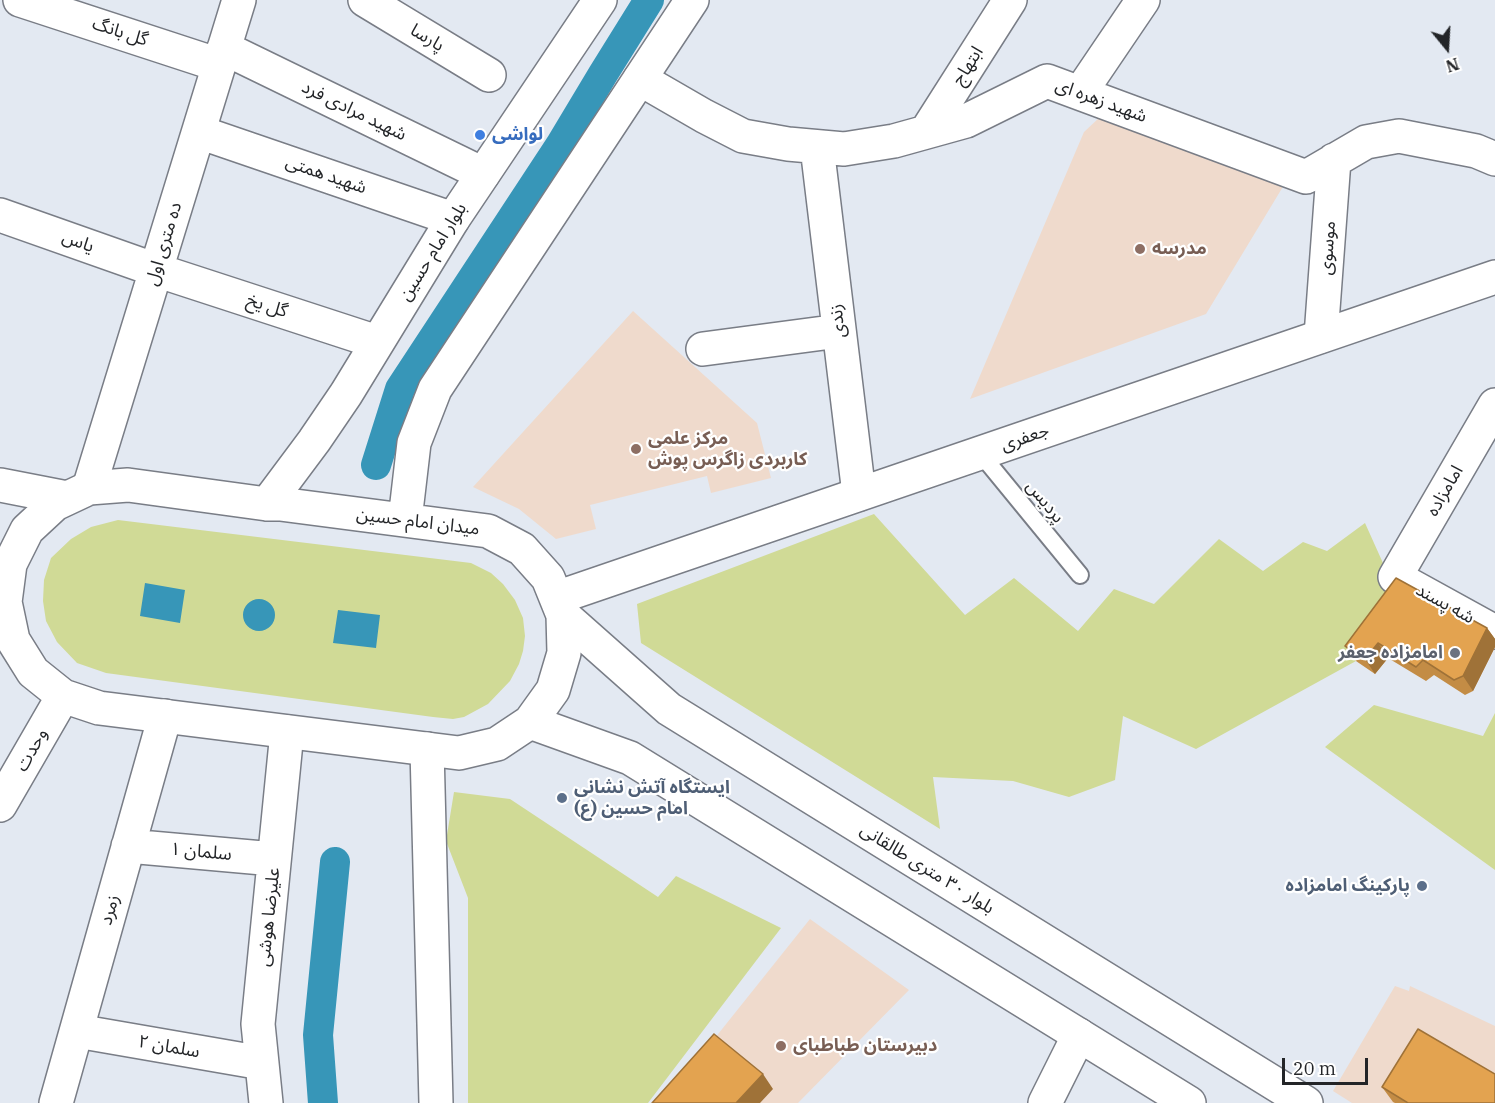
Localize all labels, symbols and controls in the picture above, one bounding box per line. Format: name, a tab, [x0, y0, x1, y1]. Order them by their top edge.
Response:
street label: گل بانگ	[89, 13, 151, 51]
north arrow	[1417, 18, 1477, 78]
street label: پارسا	[406, 19, 448, 57]
street label: ابتهاج	[948, 43, 988, 89]
text: N	[1443, 54, 1462, 77]
street label: شهید زهره ای	[1052, 74, 1150, 128]
street label: شهید مرادی فرد	[298, 76, 410, 146]
place label: لواشی	[492, 124, 543, 146]
marker: لواشی	[473, 128, 487, 142]
street label: شهید همتی	[283, 151, 369, 199]
street label: بلوار امام حسین	[394, 199, 472, 305]
street label: ده متری اول	[141, 200, 187, 288]
street label: موسوی	[1315, 220, 1341, 276]
street label: یاس	[59, 226, 97, 258]
place label: مدرسه	[1152, 238, 1207, 260]
marker: مدرسه	[1133, 242, 1147, 256]
street label: گل یخ	[244, 289, 290, 323]
street label: زندی	[825, 303, 851, 339]
street label: جعفری	[998, 420, 1052, 456]
place label: مرکز علمی کاربردی زاگرس پوش	[648, 428, 807, 470]
marker: مرکز علمی کاربردی زاگرس پوش	[629, 442, 643, 456]
street label: امامزاده	[1422, 462, 1468, 520]
street label: پردیس	[1021, 476, 1069, 528]
street label: میدان امام حسین	[355, 504, 481, 540]
street label: شه پسند	[1412, 579, 1478, 629]
place label: امامزاده جعفر	[1338, 642, 1443, 664]
marker: امامزاده جعفر	[1448, 646, 1462, 660]
street label: وحدت	[11, 725, 53, 775]
place label: ایستگاه آتش نشانی امام حسین (ع)	[574, 777, 730, 820]
marker: ایستگاه آتش نشانی امام حسین (ع)	[555, 791, 569, 805]
street label: بلوار ۳۰ متری طالقانی	[856, 819, 998, 919]
street label: سلمان ۱	[169, 839, 233, 865]
street label: علیرضا هوشی	[253, 866, 285, 968]
place label: پارکینگ امامزاده	[1285, 875, 1410, 897]
marker: پارکینگ امامزاده	[1415, 879, 1429, 893]
street label: زمرد	[95, 892, 125, 928]
street label: سلمان ۲	[137, 1031, 201, 1063]
place label: دبیرستان طباطبای	[793, 1035, 937, 1057]
marker: دبیرستان طباطبای	[774, 1039, 788, 1053]
scale bar	[1285, 1046, 1370, 1084]
text: 20 m	[1293, 1057, 1336, 1080]

